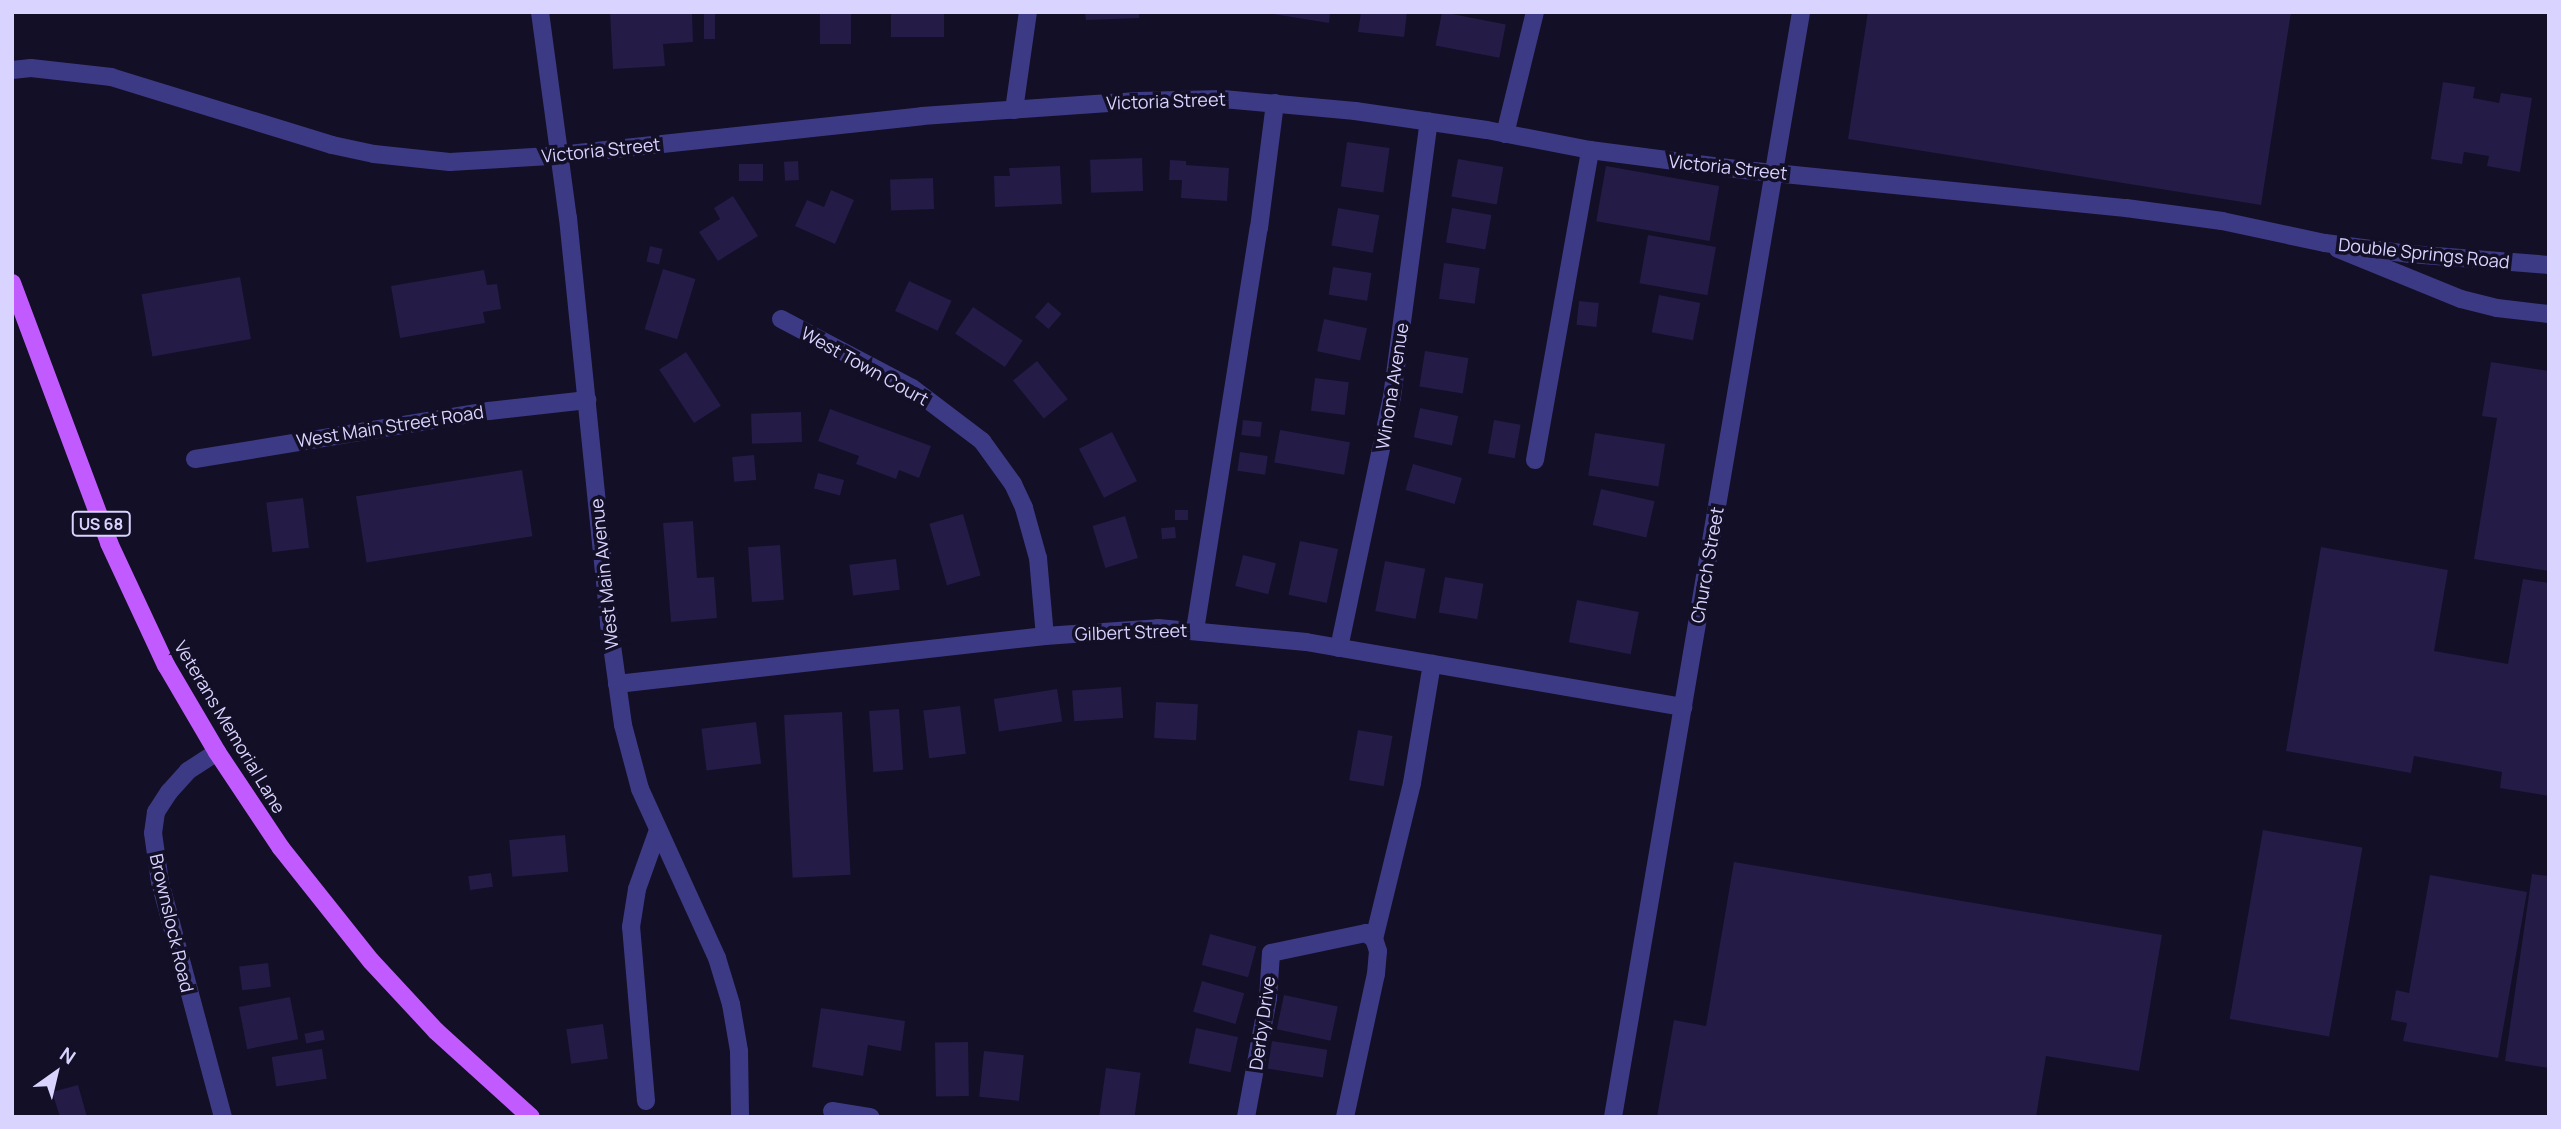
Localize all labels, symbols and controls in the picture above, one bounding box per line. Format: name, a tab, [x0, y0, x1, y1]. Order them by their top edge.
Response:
street label: Victoria Street	[1106, 88, 1226, 114]
street label: Victoria Street	[541, 133, 661, 167]
street label: Victoria Street	[1668, 150, 1788, 184]
street label: Double Springs Road	[2337, 233, 2511, 273]
street label: Winona Avenue	[1371, 321, 1413, 451]
street label: West Town Court	[798, 322, 932, 410]
street label: West Main Street Road	[295, 401, 485, 451]
street label: West Main Avenue	[585, 497, 623, 651]
street label: Church Street	[1686, 505, 1728, 625]
road number: US 68	[71, 512, 131, 537]
street label: Gilbert Street	[1074, 619, 1188, 645]
street label: Veterans Memorial Lane	[170, 637, 290, 817]
street label: Brownslock Road	[146, 852, 198, 994]
street label: Derby Drive	[1245, 975, 1279, 1071]
north arrow	[21, 1038, 91, 1108]
text: N	[55, 1041, 81, 1070]

